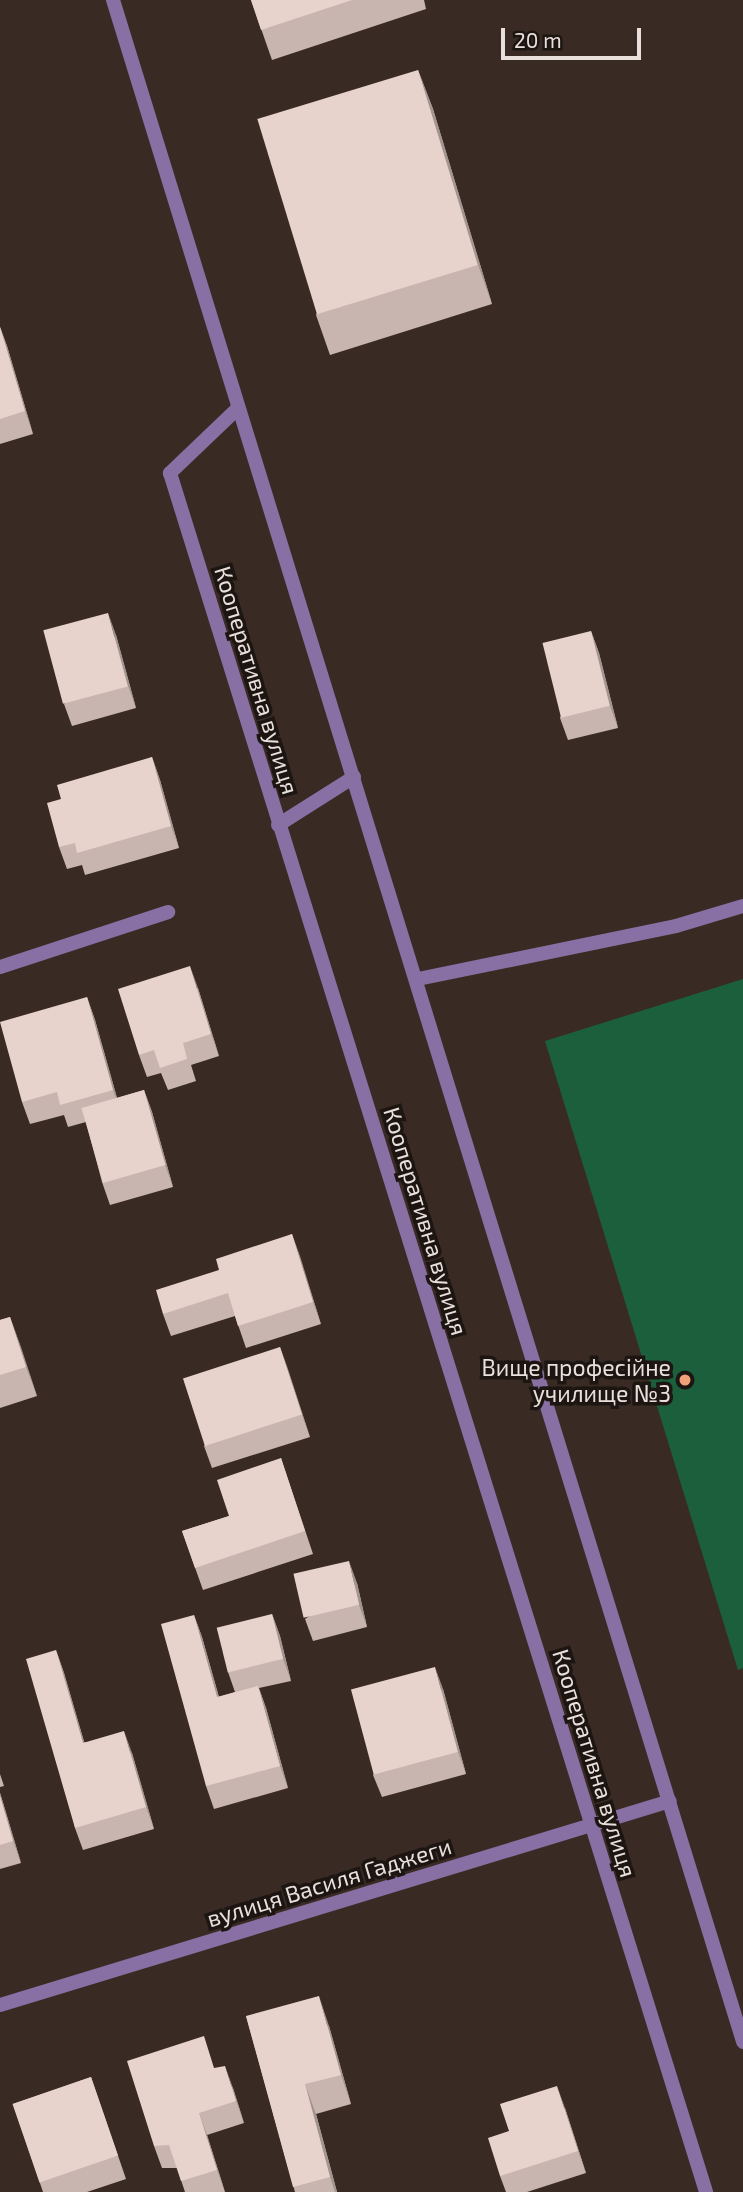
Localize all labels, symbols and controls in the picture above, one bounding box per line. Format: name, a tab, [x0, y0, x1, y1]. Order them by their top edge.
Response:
scale bar	[505, 14, 645, 58]
text: 20 m	[514, 27, 562, 52]
street label: Кооперативна вулиця	[209, 563, 305, 797]
street label: Кооперативна вулиця	[378, 1104, 474, 1338]
place label: Вище професійне училище №3	[482, 1353, 671, 1407]
marker: Вище професійне училище №3	[677, 1372, 693, 1388]
street label: Кооперативна вулиця	[547, 1646, 643, 1880]
street label: вулиця Василя Гаджеги	[203, 1832, 455, 1932]

